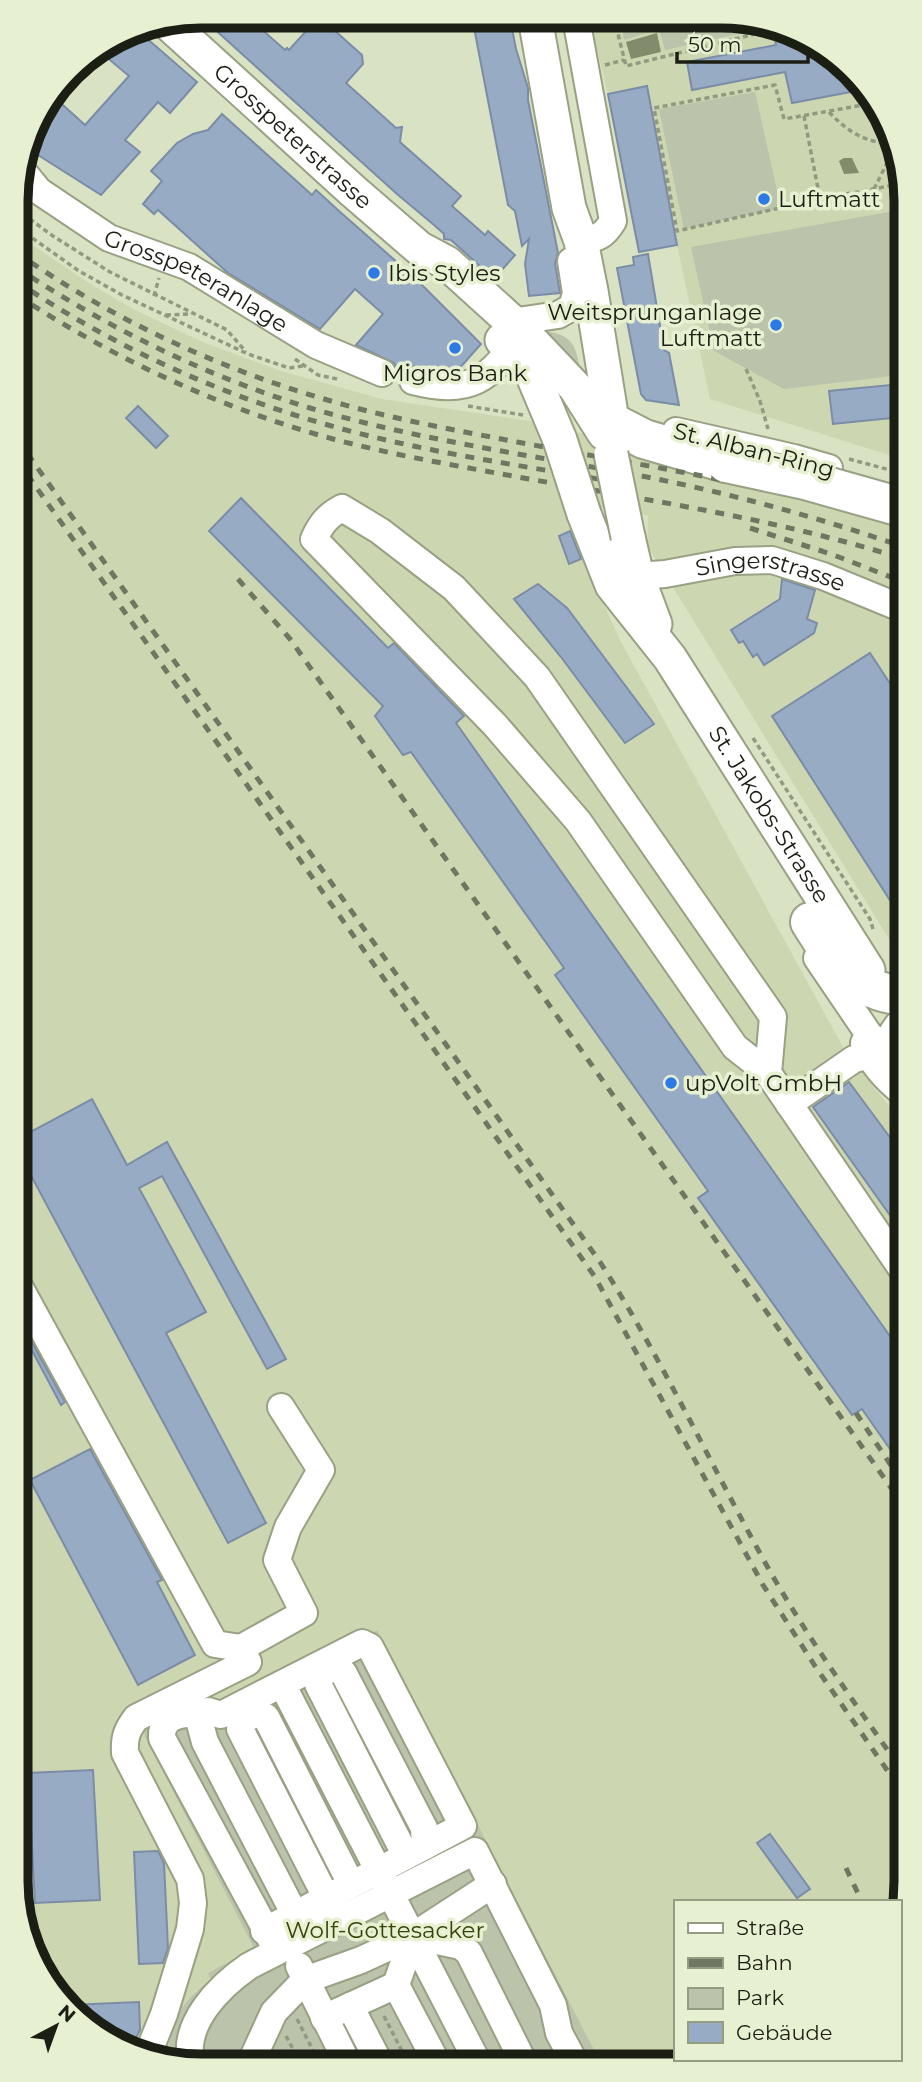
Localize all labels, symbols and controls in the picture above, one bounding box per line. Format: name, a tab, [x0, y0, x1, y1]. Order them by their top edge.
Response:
scale bar	[677, 21, 808, 65]
text: 50 m	[688, 32, 742, 57]
street label: Grosspeterstrasse	[208, 57, 378, 215]
place label: Luftmatt	[778, 185, 880, 213]
marker: Luftmatt	[756, 191, 772, 207]
street label: Grosspeteranlage	[100, 223, 293, 338]
place label: Ibis Styles	[388, 259, 500, 287]
marker: Ibis Styles	[366, 265, 382, 281]
place label: Weitsprunganlage Luftmatt	[547, 298, 762, 352]
marker: Weitsprunganlage Luftmatt	[768, 317, 784, 333]
marker: Migros Bank	[447, 340, 463, 356]
place label: Migros Bank	[383, 359, 528, 387]
street label: St. Alban-Ring	[671, 416, 837, 484]
street label: Singerstrasse	[693, 546, 850, 598]
street label: St. Jakobs-Strasse	[703, 721, 836, 908]
place label: upVolt GmbH	[685, 1069, 842, 1097]
marker: upVolt GmbH	[663, 1075, 679, 1091]
legend	[674, 1900, 901, 2061]
text: Straße	[736, 1915, 804, 1940]
park label: Wolf-Gottesacker	[285, 1916, 485, 1944]
text: Bahn	[736, 1950, 793, 1975]
text: Park	[736, 1985, 784, 2010]
north arrow	[21, 1991, 91, 2061]
text: N	[53, 2000, 80, 2027]
text: Gebäude	[736, 2020, 833, 2045]

